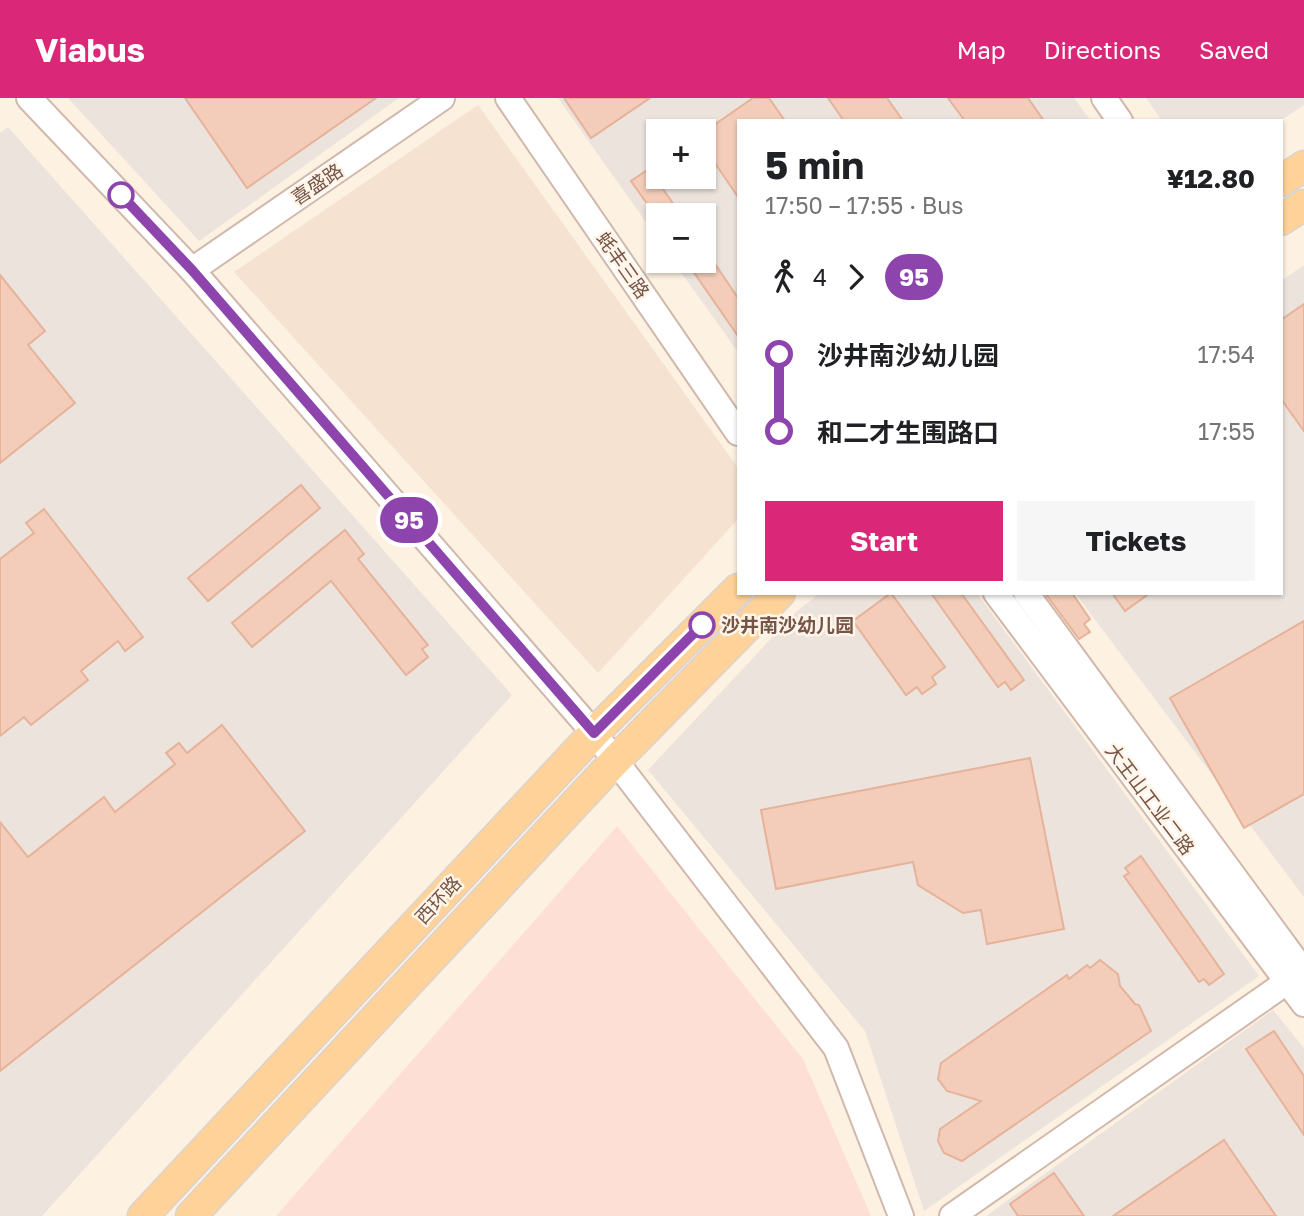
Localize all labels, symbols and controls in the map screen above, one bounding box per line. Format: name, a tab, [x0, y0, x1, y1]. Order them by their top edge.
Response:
text: Viabus	[35, 30, 145, 69]
text: Map	[957, 35, 1006, 64]
text: Directions	[1044, 35, 1161, 64]
text: Saved	[1199, 35, 1269, 64]
map controls	[646, 119, 716, 273]
button: +	[646, 119, 716, 189]
text: 5 min	[765, 142, 864, 187]
street label: 喜盛路	[287, 158, 347, 209]
text: ¥12.80	[1167, 163, 1255, 194]
unlabelled marker	[108, 182, 134, 208]
text: 17:50 – 17:55 · Bus	[765, 191, 963, 219]
button: −	[646, 203, 716, 273]
street label: 蚝丰三路	[592, 227, 655, 302]
icon: walk	[765, 258, 803, 296]
icon: forward	[837, 258, 875, 296]
text: 95	[899, 262, 929, 291]
text: 4	[813, 263, 827, 291]
text: 沙井南沙幼儿园	[817, 340, 999, 371]
text: 17:54	[1197, 340, 1255, 368]
text: 和二才生围路口	[817, 417, 999, 448]
text: 17:55	[1198, 417, 1255, 445]
line badge: 95	[378, 497, 440, 543]
button: Start	[765, 501, 1003, 581]
button: Tickets	[1017, 501, 1255, 581]
text: 95	[394, 505, 424, 534]
marker: 沙井南沙幼儿园	[689, 612, 715, 638]
place label: 沙井南沙幼儿园	[721, 613, 854, 636]
street label: 大王山工业二路	[1101, 739, 1200, 859]
street label: 西环路	[410, 871, 465, 928]

